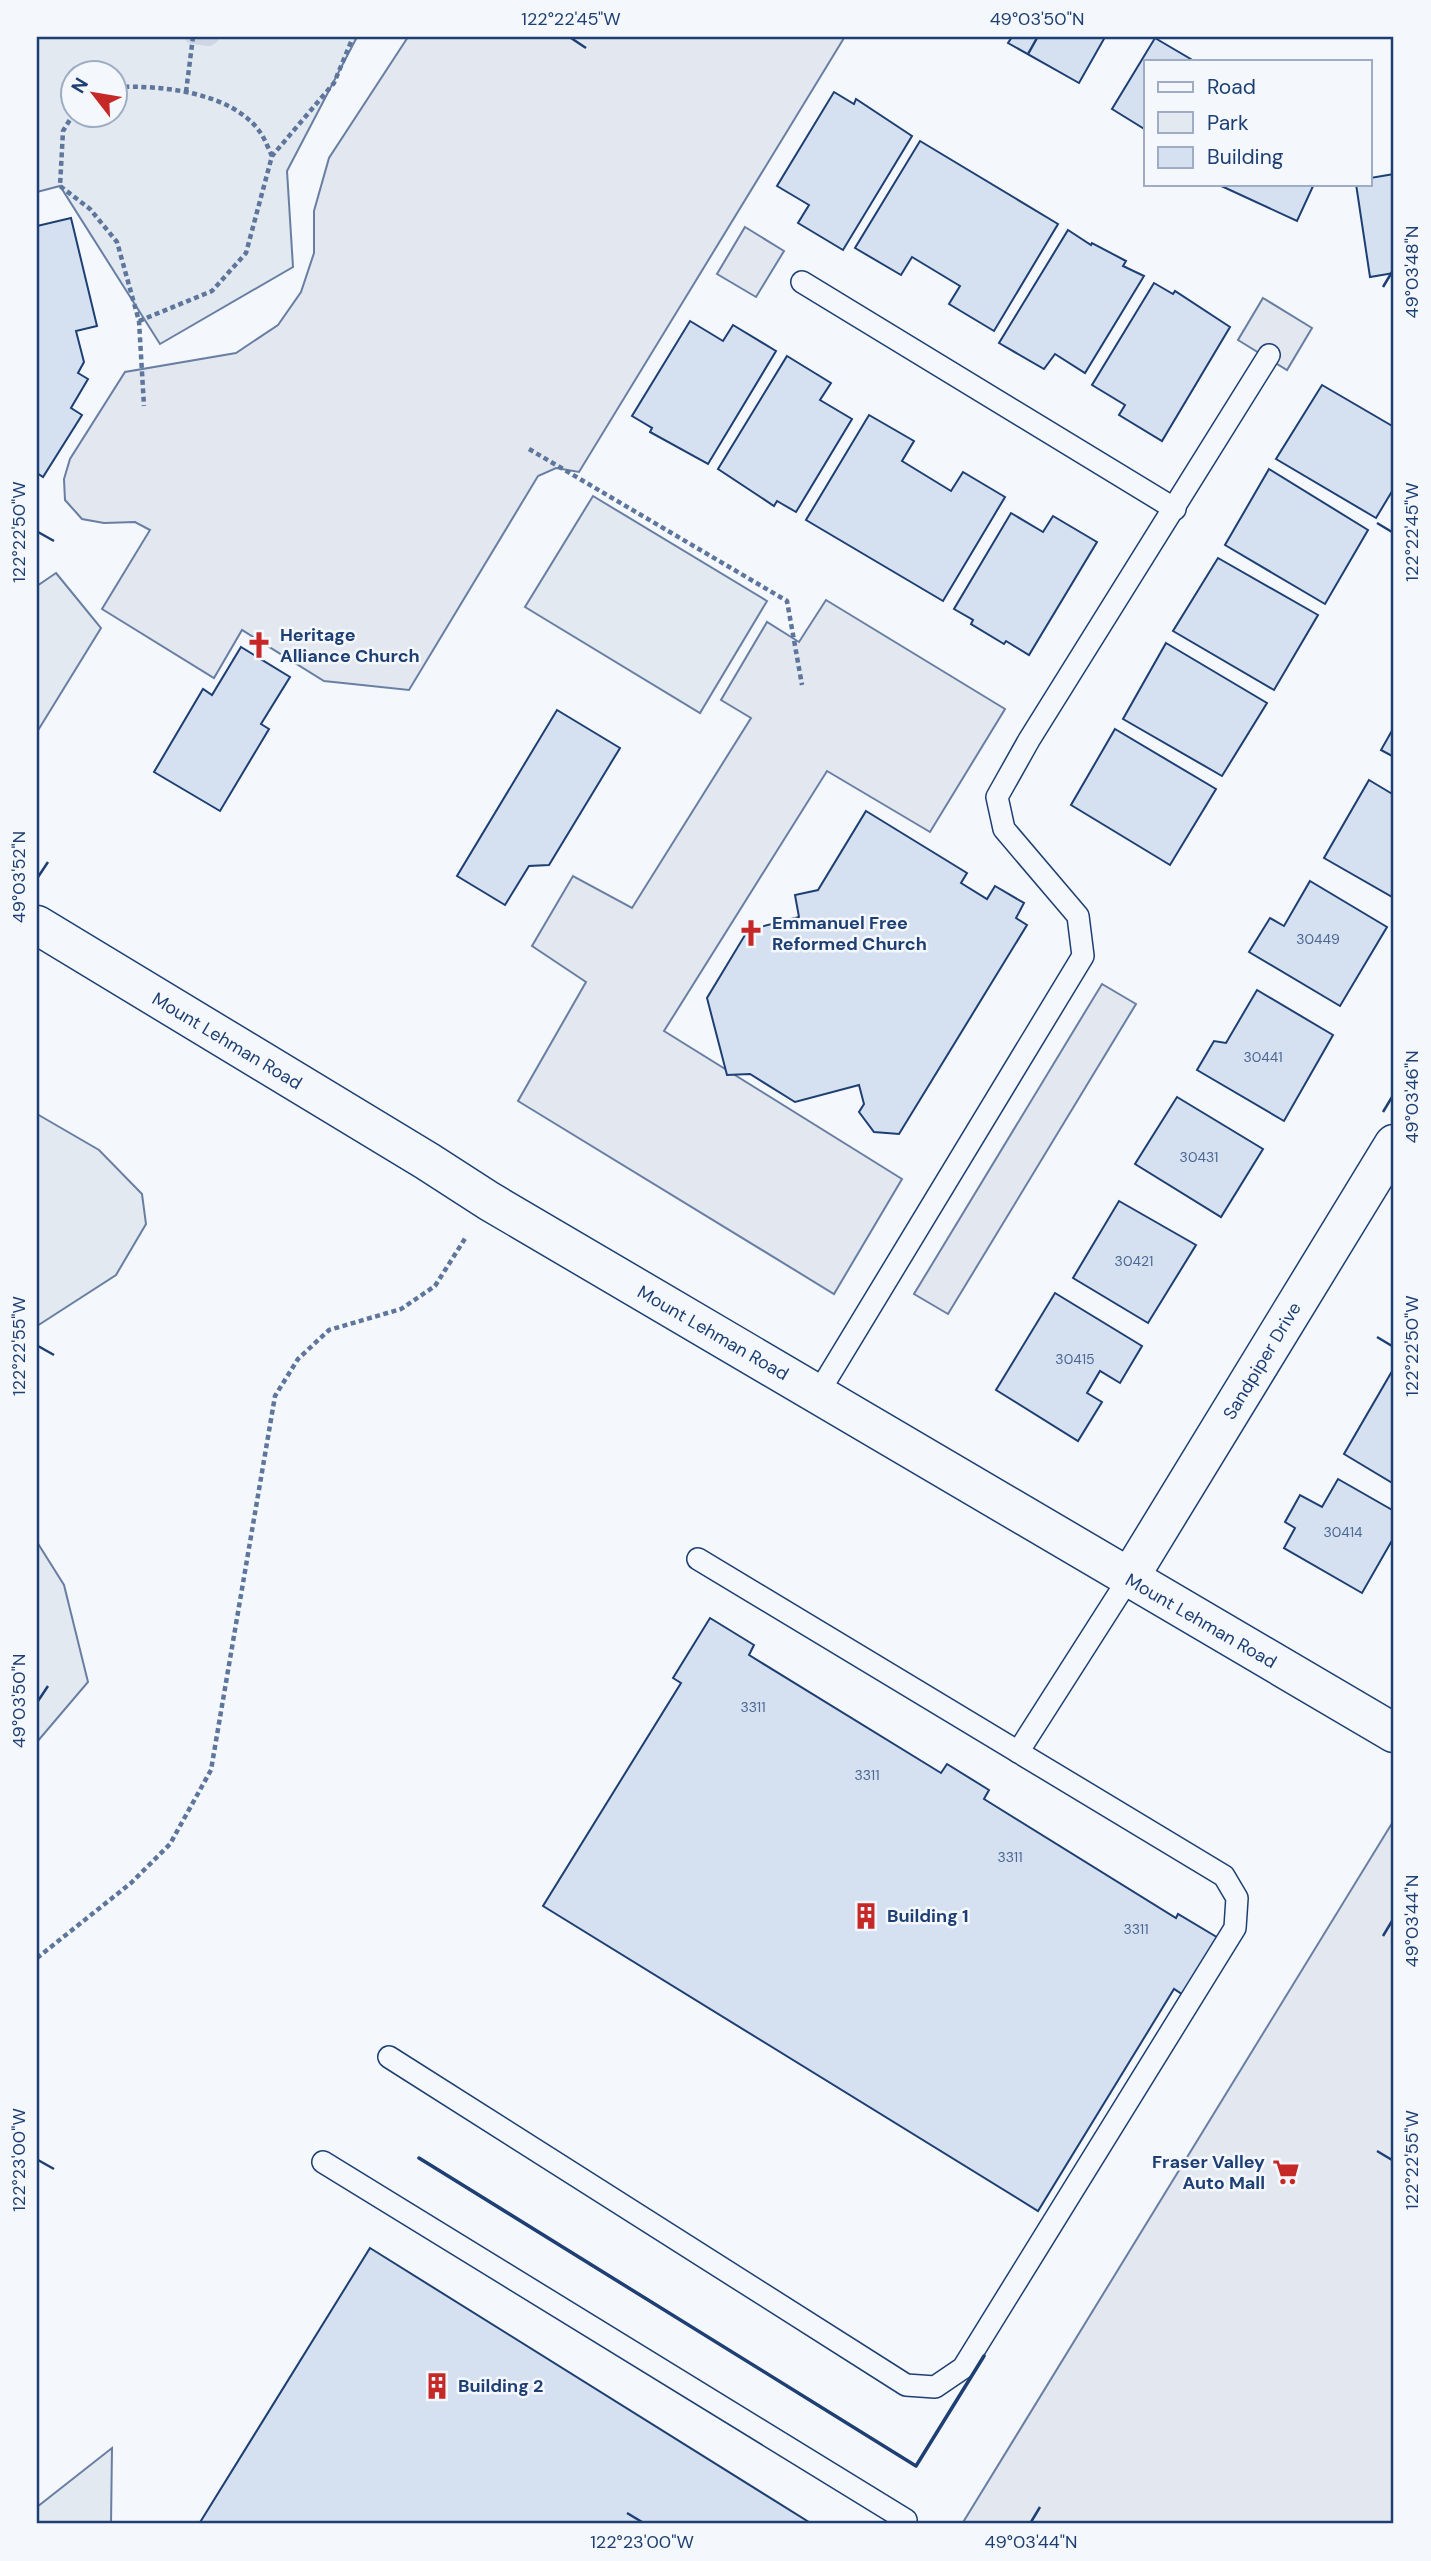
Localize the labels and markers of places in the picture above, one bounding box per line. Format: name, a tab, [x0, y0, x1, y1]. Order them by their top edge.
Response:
place label: Heritage Alliance Church	[280, 623, 420, 668]
church icon: Heritage Alliance Church	[244, 630, 274, 660]
place label: Emmanuel Free Reformed Church	[772, 911, 927, 956]
church icon: Emmanuel Free Reformed Church	[736, 918, 766, 948]
building icon: Building 1	[851, 1901, 881, 1931]
place label: Building 1	[887, 1904, 969, 1928]
place label: Fraser Valley Auto Mall	[1152, 2150, 1265, 2195]
supermarket icon: Fraser Valley Auto Mall	[1271, 2157, 1301, 2187]
building icon: Building 2	[422, 2371, 452, 2401]
place label: Building 2	[458, 2374, 543, 2398]

